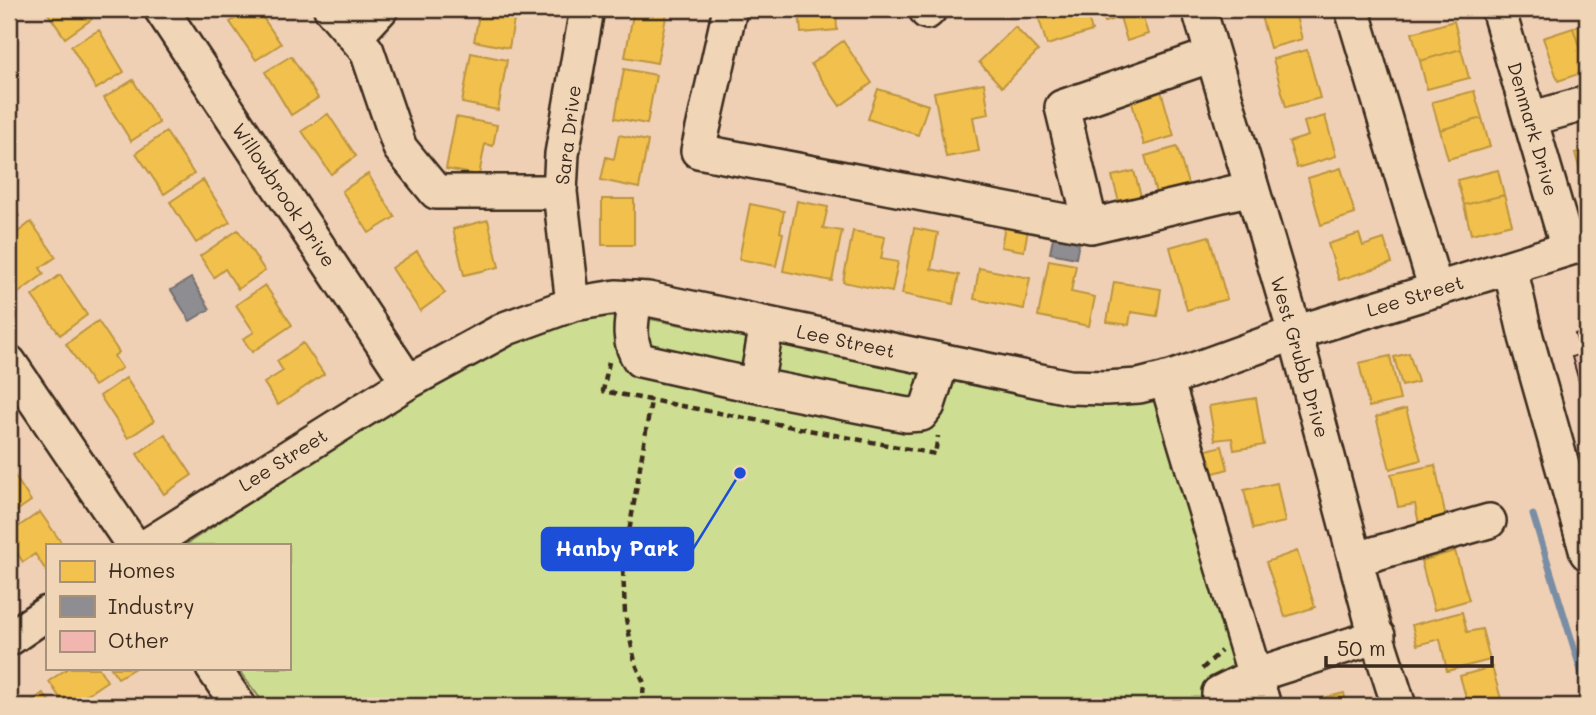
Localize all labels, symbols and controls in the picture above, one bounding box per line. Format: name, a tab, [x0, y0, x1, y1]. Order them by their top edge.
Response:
street label: Denmark Drive	[1502, 59, 1565, 199]
street label: Sara Drive	[549, 84, 586, 186]
street label: Willowbrook Drive	[227, 118, 342, 272]
street label: Lee Street	[1363, 269, 1466, 322]
street label: West Grubb Drive	[1265, 273, 1335, 440]
street label: Lee Street	[795, 318, 898, 363]
street label: Lee Street	[234, 422, 332, 497]
callout: Hanby Park	[542, 528, 693, 570]
text: Hanby Park	[555, 534, 679, 562]
legend	[46, 544, 290, 670]
text: Homes	[108, 556, 175, 583]
text: Industry	[108, 592, 195, 619]
scale bar	[1326, 624, 1493, 668]
text: Other	[108, 626, 169, 653]
text: 50 m	[1337, 634, 1386, 661]

